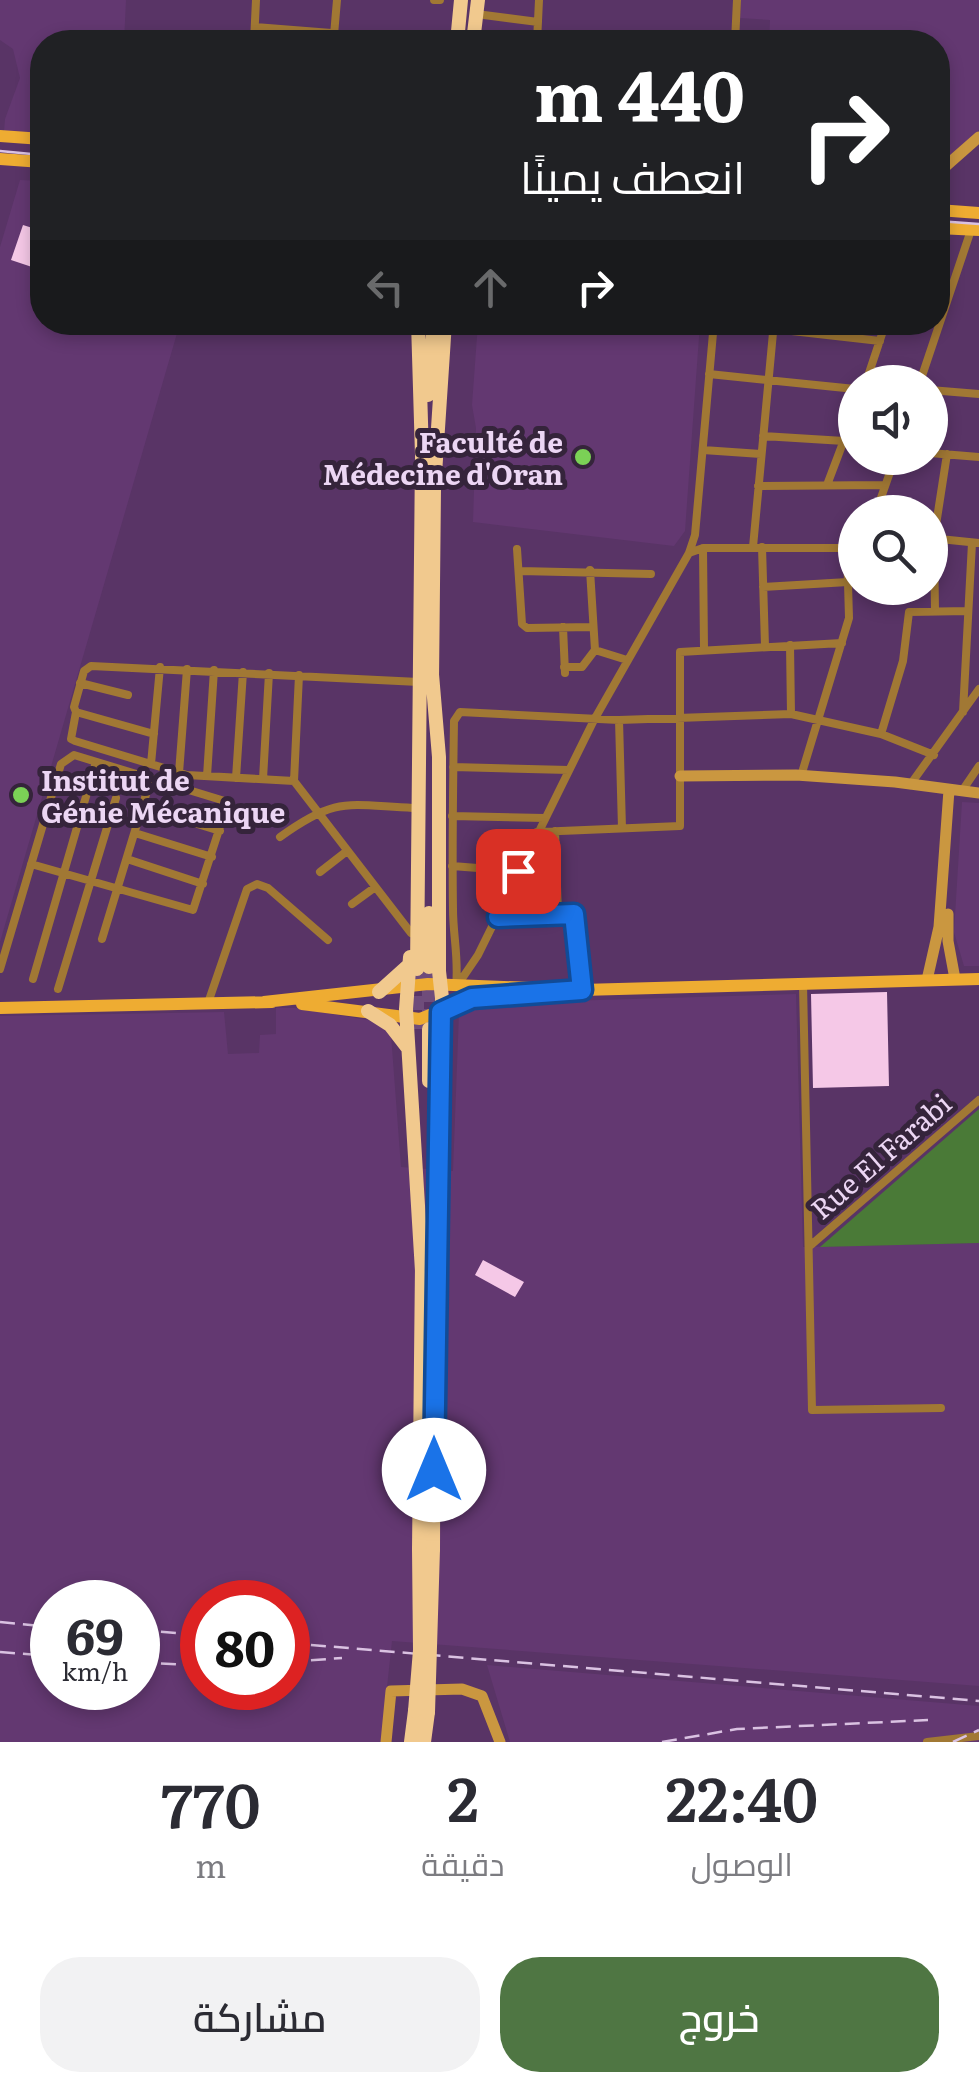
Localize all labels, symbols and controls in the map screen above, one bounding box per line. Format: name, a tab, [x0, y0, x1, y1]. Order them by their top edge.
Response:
text: 440 m	[534, 40, 745, 144]
icon: right	[780, 70, 910, 200]
text: انعطف يمينًا	[520, 141, 745, 208]
icon: left	[358, 260, 413, 315]
icon: ahead	[463, 260, 518, 315]
icon: right	[568, 260, 623, 315]
map controls	[838, 365, 948, 605]
button: sound	[838, 365, 948, 475]
place label: Faculté de Médecine d'Oran	[323, 420, 563, 494]
marker: Faculté de Médecine d'Oran	[572, 446, 594, 468]
button: search	[838, 495, 948, 605]
place label: Institut de Génie Mécanique	[41, 758, 285, 832]
marker: Institut de Génie Mécanique	[10, 784, 32, 806]
pin	[476, 829, 561, 914]
icon: arrive	[491, 844, 546, 899]
street label: Rue El Farabi	[800, 1082, 960, 1228]
position arrow	[382, 1418, 486, 1522]
speed limit sign: 80	[180, 1580, 310, 1710]
text: 69	[66, 1596, 124, 1670]
text: km/h	[62, 1652, 128, 1689]
text: 2	[447, 1751, 479, 1840]
text: 22:40	[665, 1751, 818, 1840]
text: 770	[161, 1757, 260, 1846]
text: دقيقة	[421, 1838, 505, 1886]
text: الوصول	[691, 1838, 793, 1886]
text: m	[195, 1840, 226, 1888]
button: مشاركة	[40, 1957, 480, 2072]
button: خروج	[500, 1957, 939, 2072]

